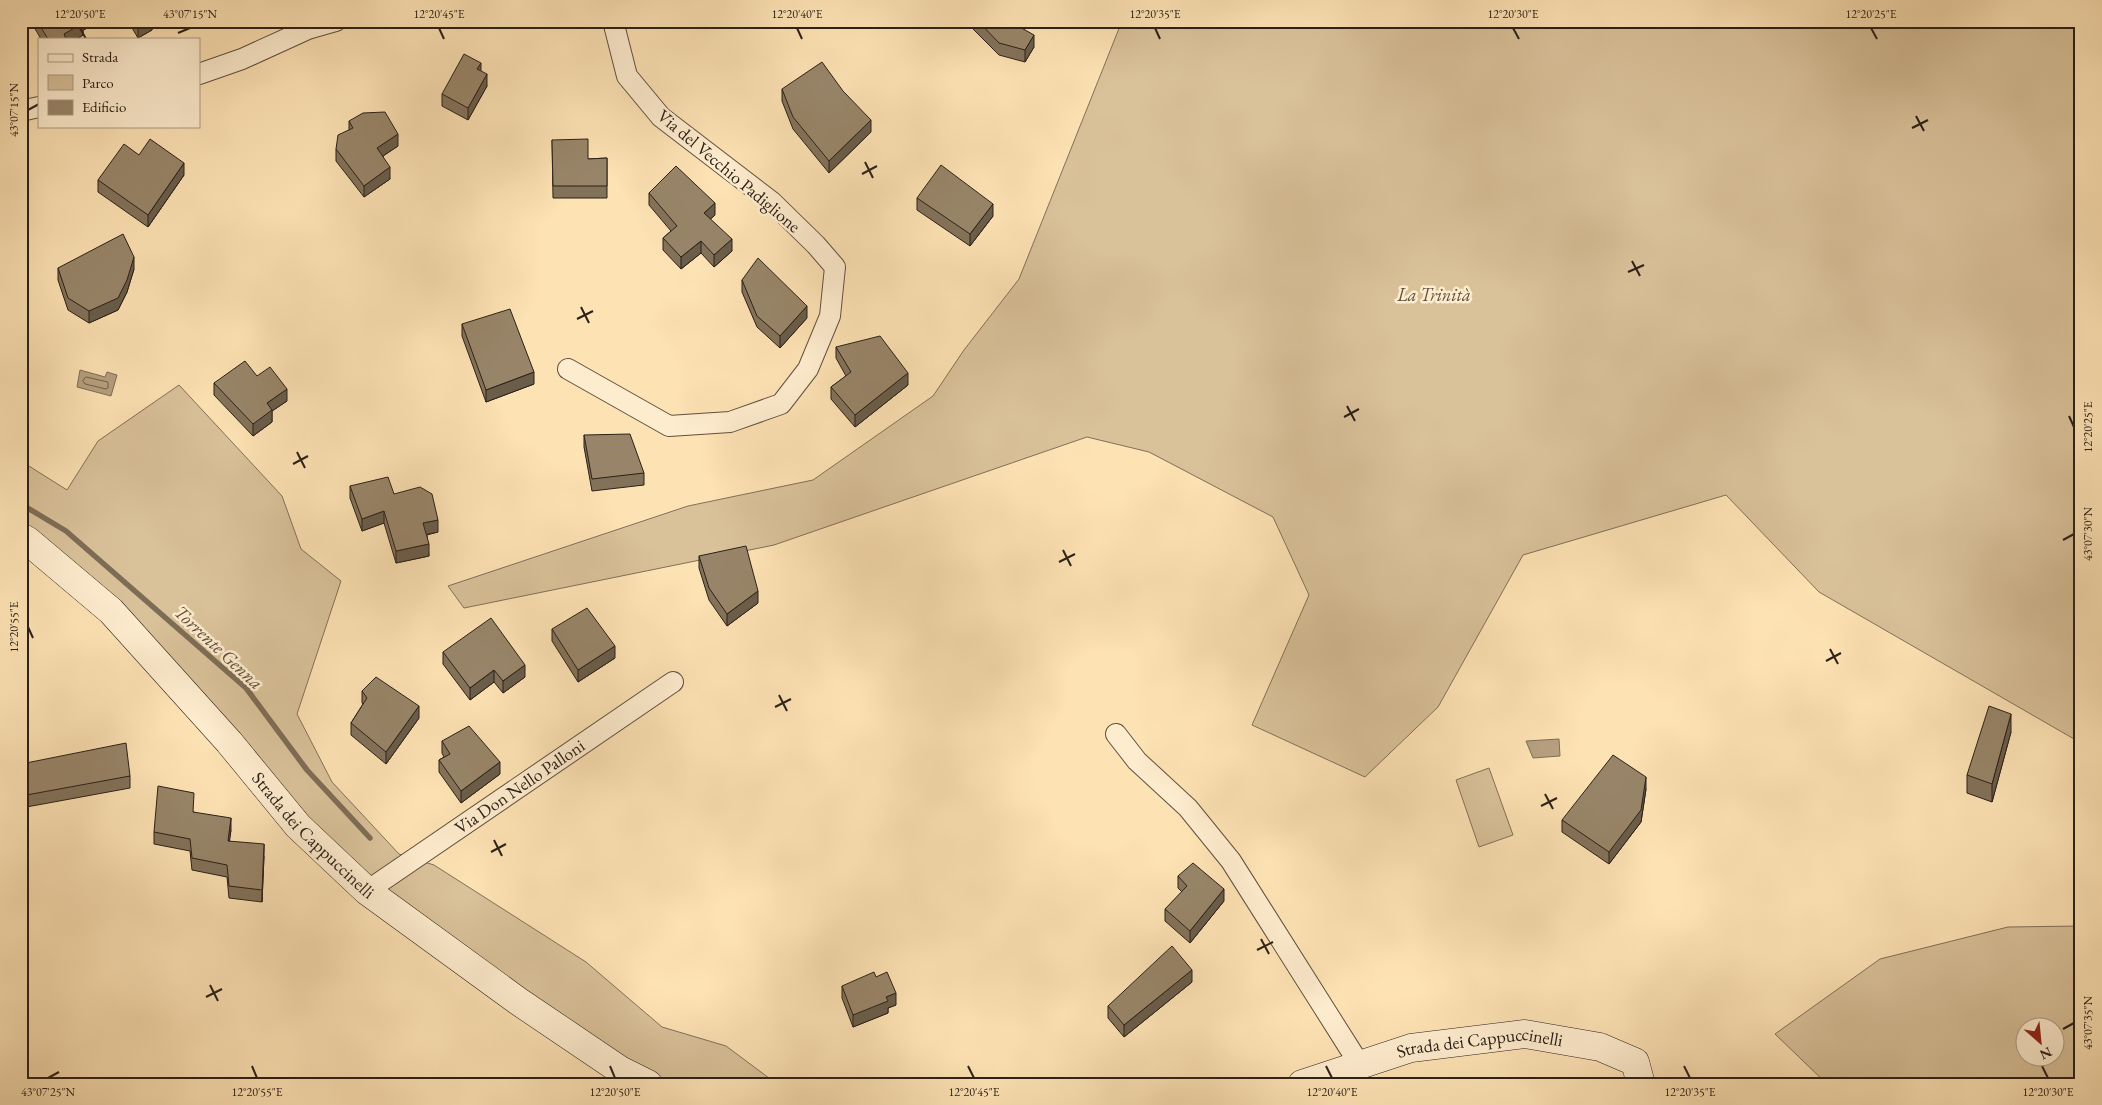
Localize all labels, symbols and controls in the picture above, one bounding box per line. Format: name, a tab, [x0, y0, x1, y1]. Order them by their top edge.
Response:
text: 12°20'50"E	[54, 6, 106, 22]
text: 43°07'15"N	[163, 6, 217, 22]
text: 12°20'45"E	[413, 6, 465, 22]
text: 12°20'40"E	[771, 6, 823, 22]
text: 12°20'35"E	[1129, 6, 1181, 22]
text: 12°20'30"E	[1487, 6, 1539, 22]
text: 12°20'25"E	[1845, 6, 1897, 22]
legend	[38, 38, 200, 128]
text: Strada	[82, 47, 118, 66]
text: Parco	[82, 73, 114, 92]
text: 43°07'15"N	[6, 83, 22, 137]
text: Edificio	[82, 97, 126, 116]
street label: Via del Vecchio Padiglione	[653, 104, 806, 237]
park label: La Trinità	[1396, 283, 1471, 306]
text: 12°20'25"E	[2080, 401, 2096, 453]
text: 43°07'30"N	[2080, 507, 2096, 561]
water label: Torrente Genna	[169, 600, 268, 695]
text: 12°20'55"E	[6, 601, 22, 653]
street label: Via Don Nello Palloni	[450, 733, 590, 839]
street label: Strada dei Cappuccinelli	[247, 767, 380, 904]
text: 43°07'35"N	[2080, 996, 2096, 1050]
north arrow	[2014, 1018, 2064, 1068]
street label: Strada dei Cappuccinelli	[1393, 1022, 1565, 1063]
text: N	[2036, 1043, 2055, 1064]
text: 43°07'25"N	[21, 1084, 75, 1100]
text: 12°20'55"E	[231, 1084, 283, 1100]
text: 12°20'50"E	[589, 1084, 641, 1100]
text: 12°20'45"E	[948, 1084, 1000, 1100]
text: 12°20'40"E	[1306, 1084, 1358, 1100]
text: 12°20'35"E	[1664, 1084, 1716, 1100]
text: 12°20'30"E	[2022, 1084, 2074, 1100]

